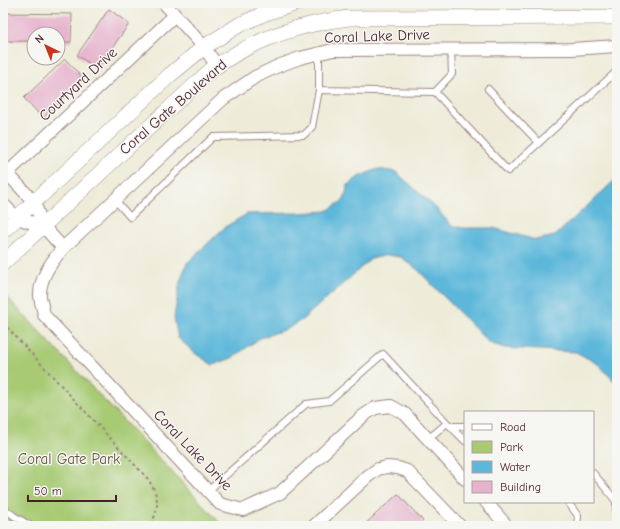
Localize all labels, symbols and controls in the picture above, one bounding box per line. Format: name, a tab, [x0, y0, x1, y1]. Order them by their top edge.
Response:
street label: Coral Lake Drive	[324, 25, 431, 47]
north arrow	[26, 26, 66, 66]
text: N	[32, 32, 47, 46]
street label: Courtyard Drive	[35, 43, 121, 125]
street label: Coral Gate Boulevard	[116, 55, 230, 159]
street label: Coral Lake Drive	[150, 406, 236, 495]
legend	[464, 411, 594, 503]
text: Road	[500, 420, 526, 434]
text: Park	[500, 440, 523, 454]
park label: Coral Gate Park	[18, 450, 121, 468]
text: Water	[500, 460, 530, 474]
scale bar	[28, 477, 116, 503]
text: Building	[500, 480, 541, 494]
text: 50 m	[34, 484, 62, 498]

